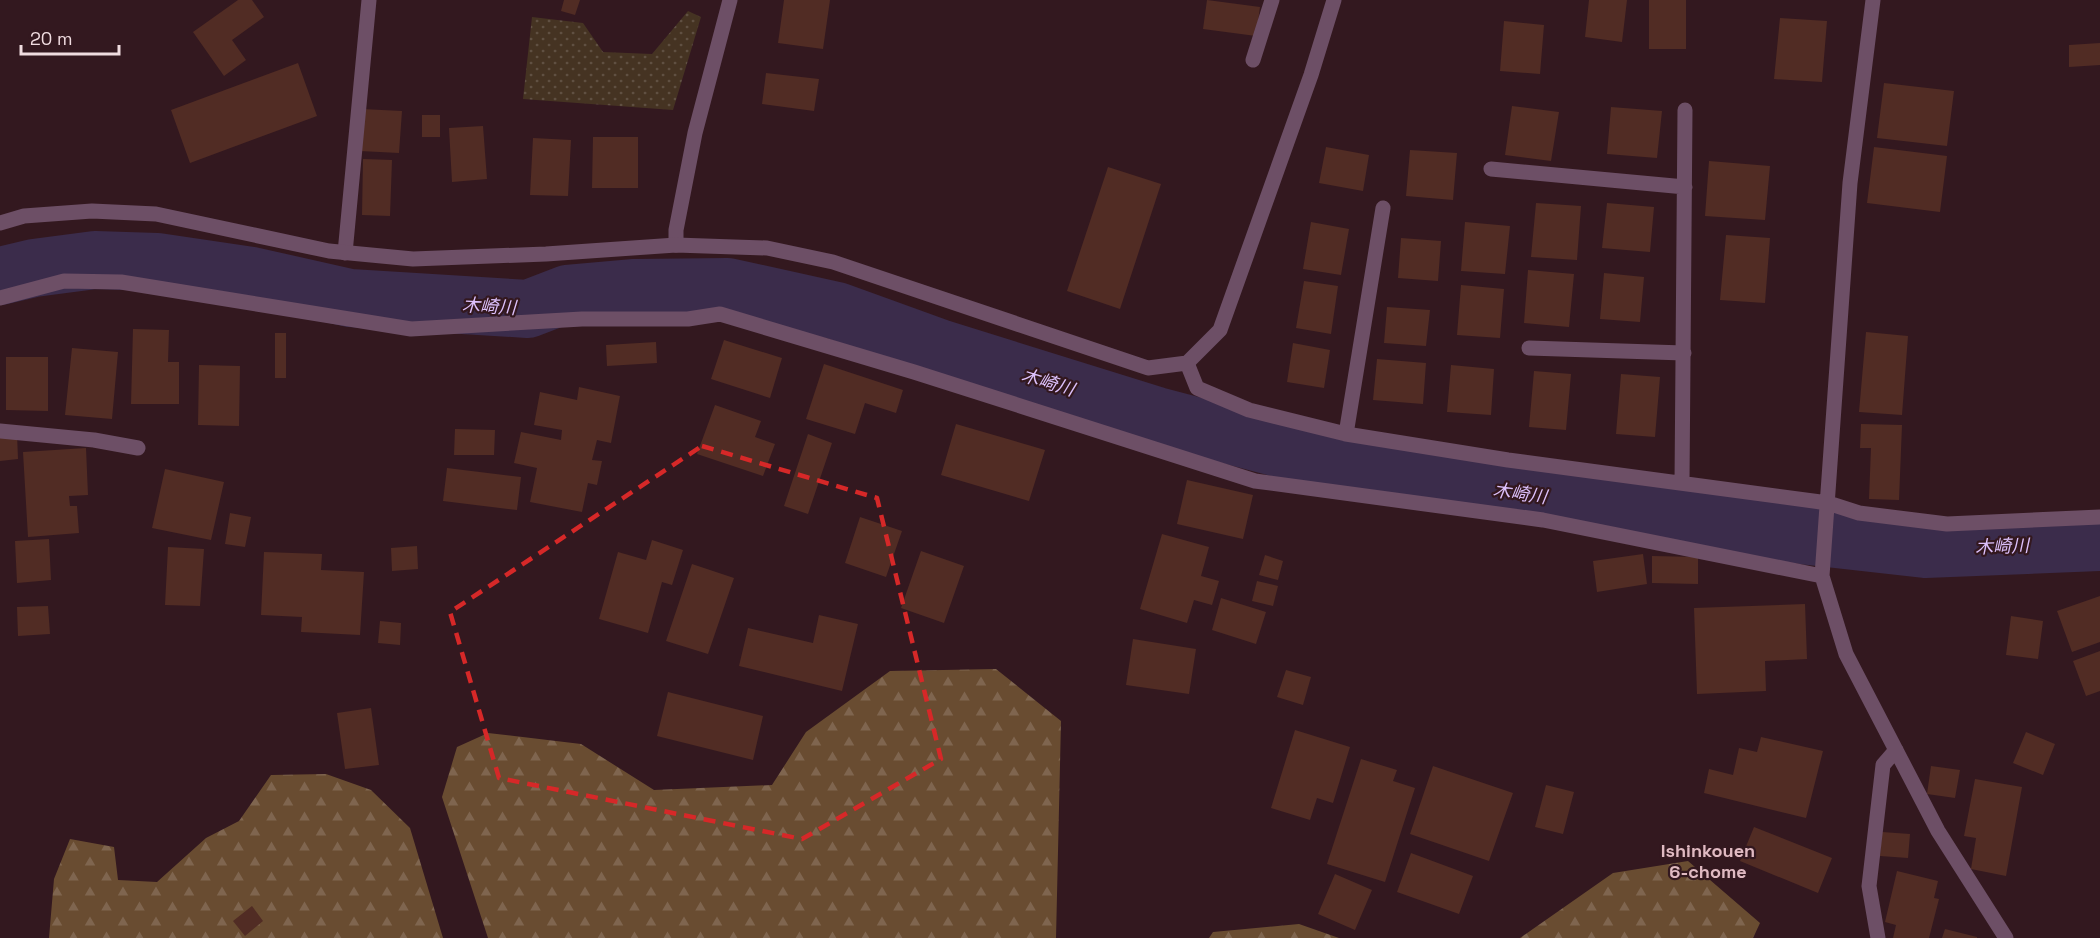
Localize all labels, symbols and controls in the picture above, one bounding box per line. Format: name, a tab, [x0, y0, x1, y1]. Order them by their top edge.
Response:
scale bar	[21, 18, 118, 56]
text: 20 m	[30, 27, 73, 50]
water label: 木崎川	[461, 293, 519, 319]
water label: 木崎川	[1019, 363, 1079, 401]
water label: 木崎川	[1492, 478, 1550, 508]
water label: 木崎川	[1975, 533, 2031, 558]
district label: Ishinkouen 6-chome	[1661, 839, 1755, 883]

